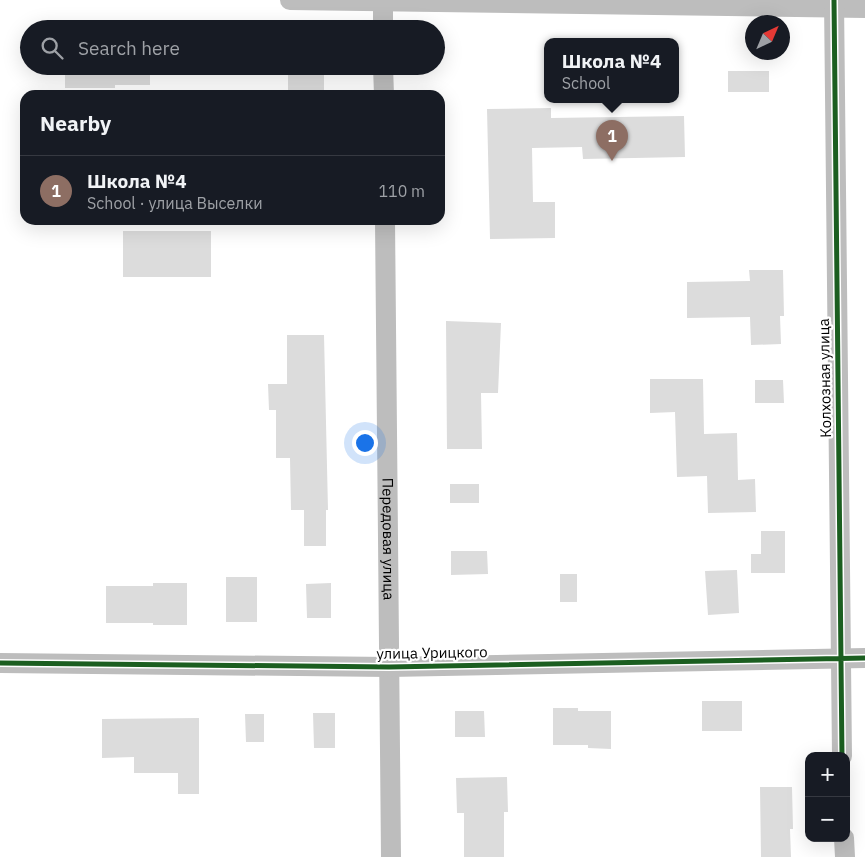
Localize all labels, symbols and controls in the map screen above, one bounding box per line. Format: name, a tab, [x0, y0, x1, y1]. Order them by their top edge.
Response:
north arrow	[745, 15, 790, 60]
search box	[20, 20, 445, 75]
icon: search	[38, 34, 66, 62]
text: Search here	[78, 36, 180, 60]
popup	[544, 38, 679, 103]
text: Школа №4	[562, 49, 661, 73]
text: School	[562, 73, 610, 93]
text: Nearby	[40, 109, 111, 137]
pin: 1	[596, 120, 628, 161]
text: Школа №4	[87, 169, 187, 193]
text: 1	[51, 181, 61, 201]
text: 110 m	[378, 181, 425, 201]
text: School · улица Выселки	[87, 193, 263, 213]
street label: Колхозная улица	[814, 318, 835, 438]
your location	[352, 430, 378, 456]
street label: Передовая улица	[378, 478, 399, 600]
street label: улица Урицкого	[376, 642, 488, 663]
map controls	[805, 752, 850, 842]
button: +	[805, 752, 850, 797]
button: −	[805, 797, 850, 842]

